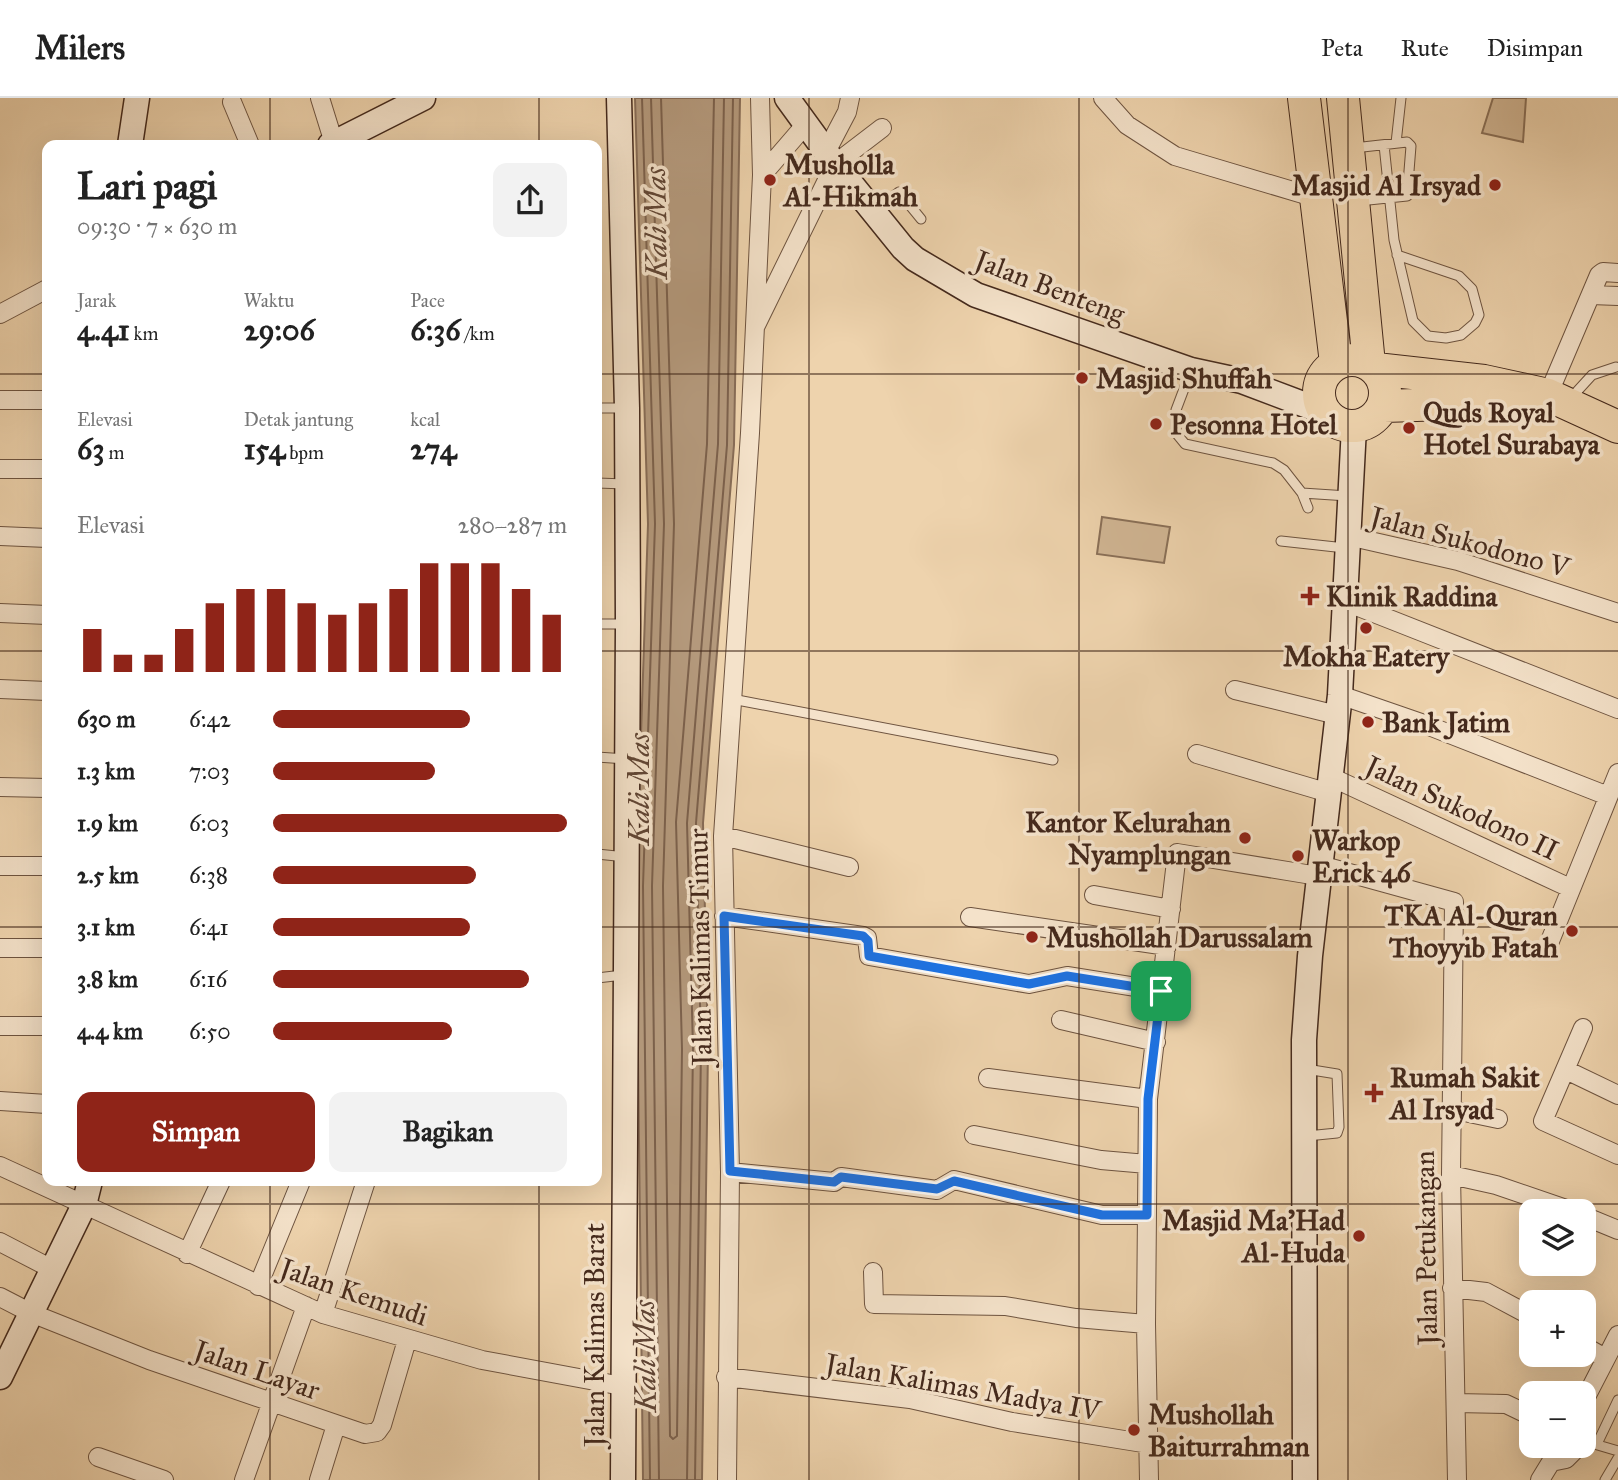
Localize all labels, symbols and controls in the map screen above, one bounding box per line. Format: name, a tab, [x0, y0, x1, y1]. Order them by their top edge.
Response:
text: Milers	[35, 28, 125, 68]
text: Peta	[1321, 33, 1363, 63]
text: Rute	[1401, 33, 1449, 63]
text: Disimpan	[1487, 33, 1583, 63]
place label: Musholla Al-Hikmah	[782, 147, 918, 214]
text: Lari pagi	[77, 163, 217, 209]
button: share	[493, 163, 567, 237]
water label: Kali Mas	[637, 165, 675, 281]
place label: Masjid Al Irsyad	[1292, 168, 1482, 203]
marker: Musholla Al-Hikmah	[762, 172, 778, 188]
marker: Masjid Al Irsyad	[1487, 177, 1503, 193]
text: 09:30 · 7 × 630 m	[77, 212, 237, 240]
street label: Jalan Benteng	[967, 241, 1131, 332]
text: Jarak	[77, 289, 116, 312]
text: Waktu	[244, 289, 294, 312]
text: Pace	[410, 289, 445, 312]
text: 4.41	[77, 312, 130, 348]
text: 29:06	[244, 312, 315, 348]
text: 6:36	[410, 312, 461, 348]
text: km	[130, 322, 158, 345]
text: /km	[461, 322, 495, 345]
place label: Masjid Shuffah	[1096, 361, 1272, 396]
marker: Masjid Shuffah	[1074, 370, 1090, 386]
place label: Quds Royal Hotel Surabaya	[1423, 395, 1601, 462]
place label: Pesonna Hotel	[1170, 407, 1337, 442]
text: Elevasi	[77, 408, 133, 431]
text: Detak jantung	[244, 408, 353, 431]
text: kcal	[410, 408, 440, 431]
marker: Pesonna Hotel	[1148, 416, 1164, 432]
marker: Quds Royal Hotel Surabaya	[1401, 420, 1417, 436]
text: 63	[77, 431, 104, 467]
text: 154	[244, 431, 285, 467]
text: 274	[410, 431, 456, 467]
text: m	[104, 441, 124, 464]
text: bpm	[285, 441, 324, 464]
street label: Jalan Sukodono V	[1364, 498, 1575, 586]
text: Elevasi	[77, 511, 145, 539]
text: 280–287 m	[458, 511, 567, 539]
place label: Klinik Raddina	[1326, 579, 1498, 614]
marker: Klinik Raddina	[1300, 586, 1320, 606]
marker: Mokha Eatery	[1358, 620, 1374, 636]
place label: Mokha Eatery	[1283, 639, 1450, 674]
text: 630 m	[77, 705, 136, 733]
text: 6:42	[189, 705, 231, 733]
place label: Bank Jatim	[1382, 705, 1511, 740]
marker: Bank Jatim	[1360, 714, 1376, 730]
water label: Kali Mas	[621, 732, 657, 847]
street label: Jalan Sukodono II	[1357, 747, 1564, 868]
text: 1.3 km	[77, 757, 135, 785]
text: 7:03	[189, 757, 230, 785]
place label: Kantor Kelurahan Nyamplungan	[1025, 805, 1231, 872]
text: 1.9 km	[77, 809, 138, 837]
text: 6:03	[189, 809, 229, 837]
place label: Warkop Erick 46	[1312, 823, 1413, 890]
street label: Jalan Kalimas Timur	[680, 828, 720, 1069]
marker: Kantor Kelurahan Nyamplungan	[1237, 830, 1253, 846]
marker: Warkop Erick 46	[1290, 848, 1306, 864]
text: 2.5 km	[77, 861, 139, 889]
text: 6:38	[189, 861, 228, 889]
place label: TKA Al-Quran Thoyyib Fatah	[1384, 898, 1558, 965]
text: 3.1 km	[77, 913, 135, 941]
text: 6:41	[189, 913, 229, 941]
place label: Mushollah Darussalam	[1046, 920, 1313, 955]
marker: TKA Al-Quran Thoyyib Fatah	[1564, 923, 1580, 939]
marker: Mushollah Darussalam	[1024, 929, 1040, 945]
pin	[1131, 961, 1191, 1021]
text: 3.8 km	[77, 965, 138, 993]
text: 6:16	[189, 965, 227, 993]
icon: arrive	[1142, 972, 1180, 1010]
text: 4.4 km	[77, 1017, 143, 1045]
text: 6:50	[189, 1017, 231, 1045]
place label: Rumah Sakit Al Irsyad	[1388, 1060, 1540, 1127]
marker: Rumah Sakit Al Irsyad	[1364, 1083, 1384, 1103]
button: Simpan	[77, 1092, 315, 1172]
button: Bagikan	[329, 1092, 567, 1172]
street label: Jalan Petukangan	[1407, 1150, 1445, 1349]
map controls	[1519, 1199, 1596, 1458]
button: layers	[1519, 1199, 1596, 1276]
place label: Masjid Ma'Had Al-Huda	[1162, 1203, 1346, 1270]
street label: Jalan Kalimas Barat	[577, 1223, 612, 1450]
marker: Masjid Ma'Had Al-Huda	[1351, 1228, 1367, 1244]
street label: Jalan Kemudi	[273, 1249, 433, 1334]
button: +	[1519, 1290, 1596, 1367]
water label: Kali Mas	[626, 1298, 664, 1414]
street label: Jalan Layar	[187, 1331, 325, 1408]
street label: Jalan Kalimas Madya IV	[820, 1345, 1105, 1429]
button: −	[1519, 1381, 1596, 1458]
place label: Mushollah Baiturrahman	[1148, 1397, 1310, 1464]
marker: Mushollah Baiturrahman	[1126, 1422, 1142, 1438]

